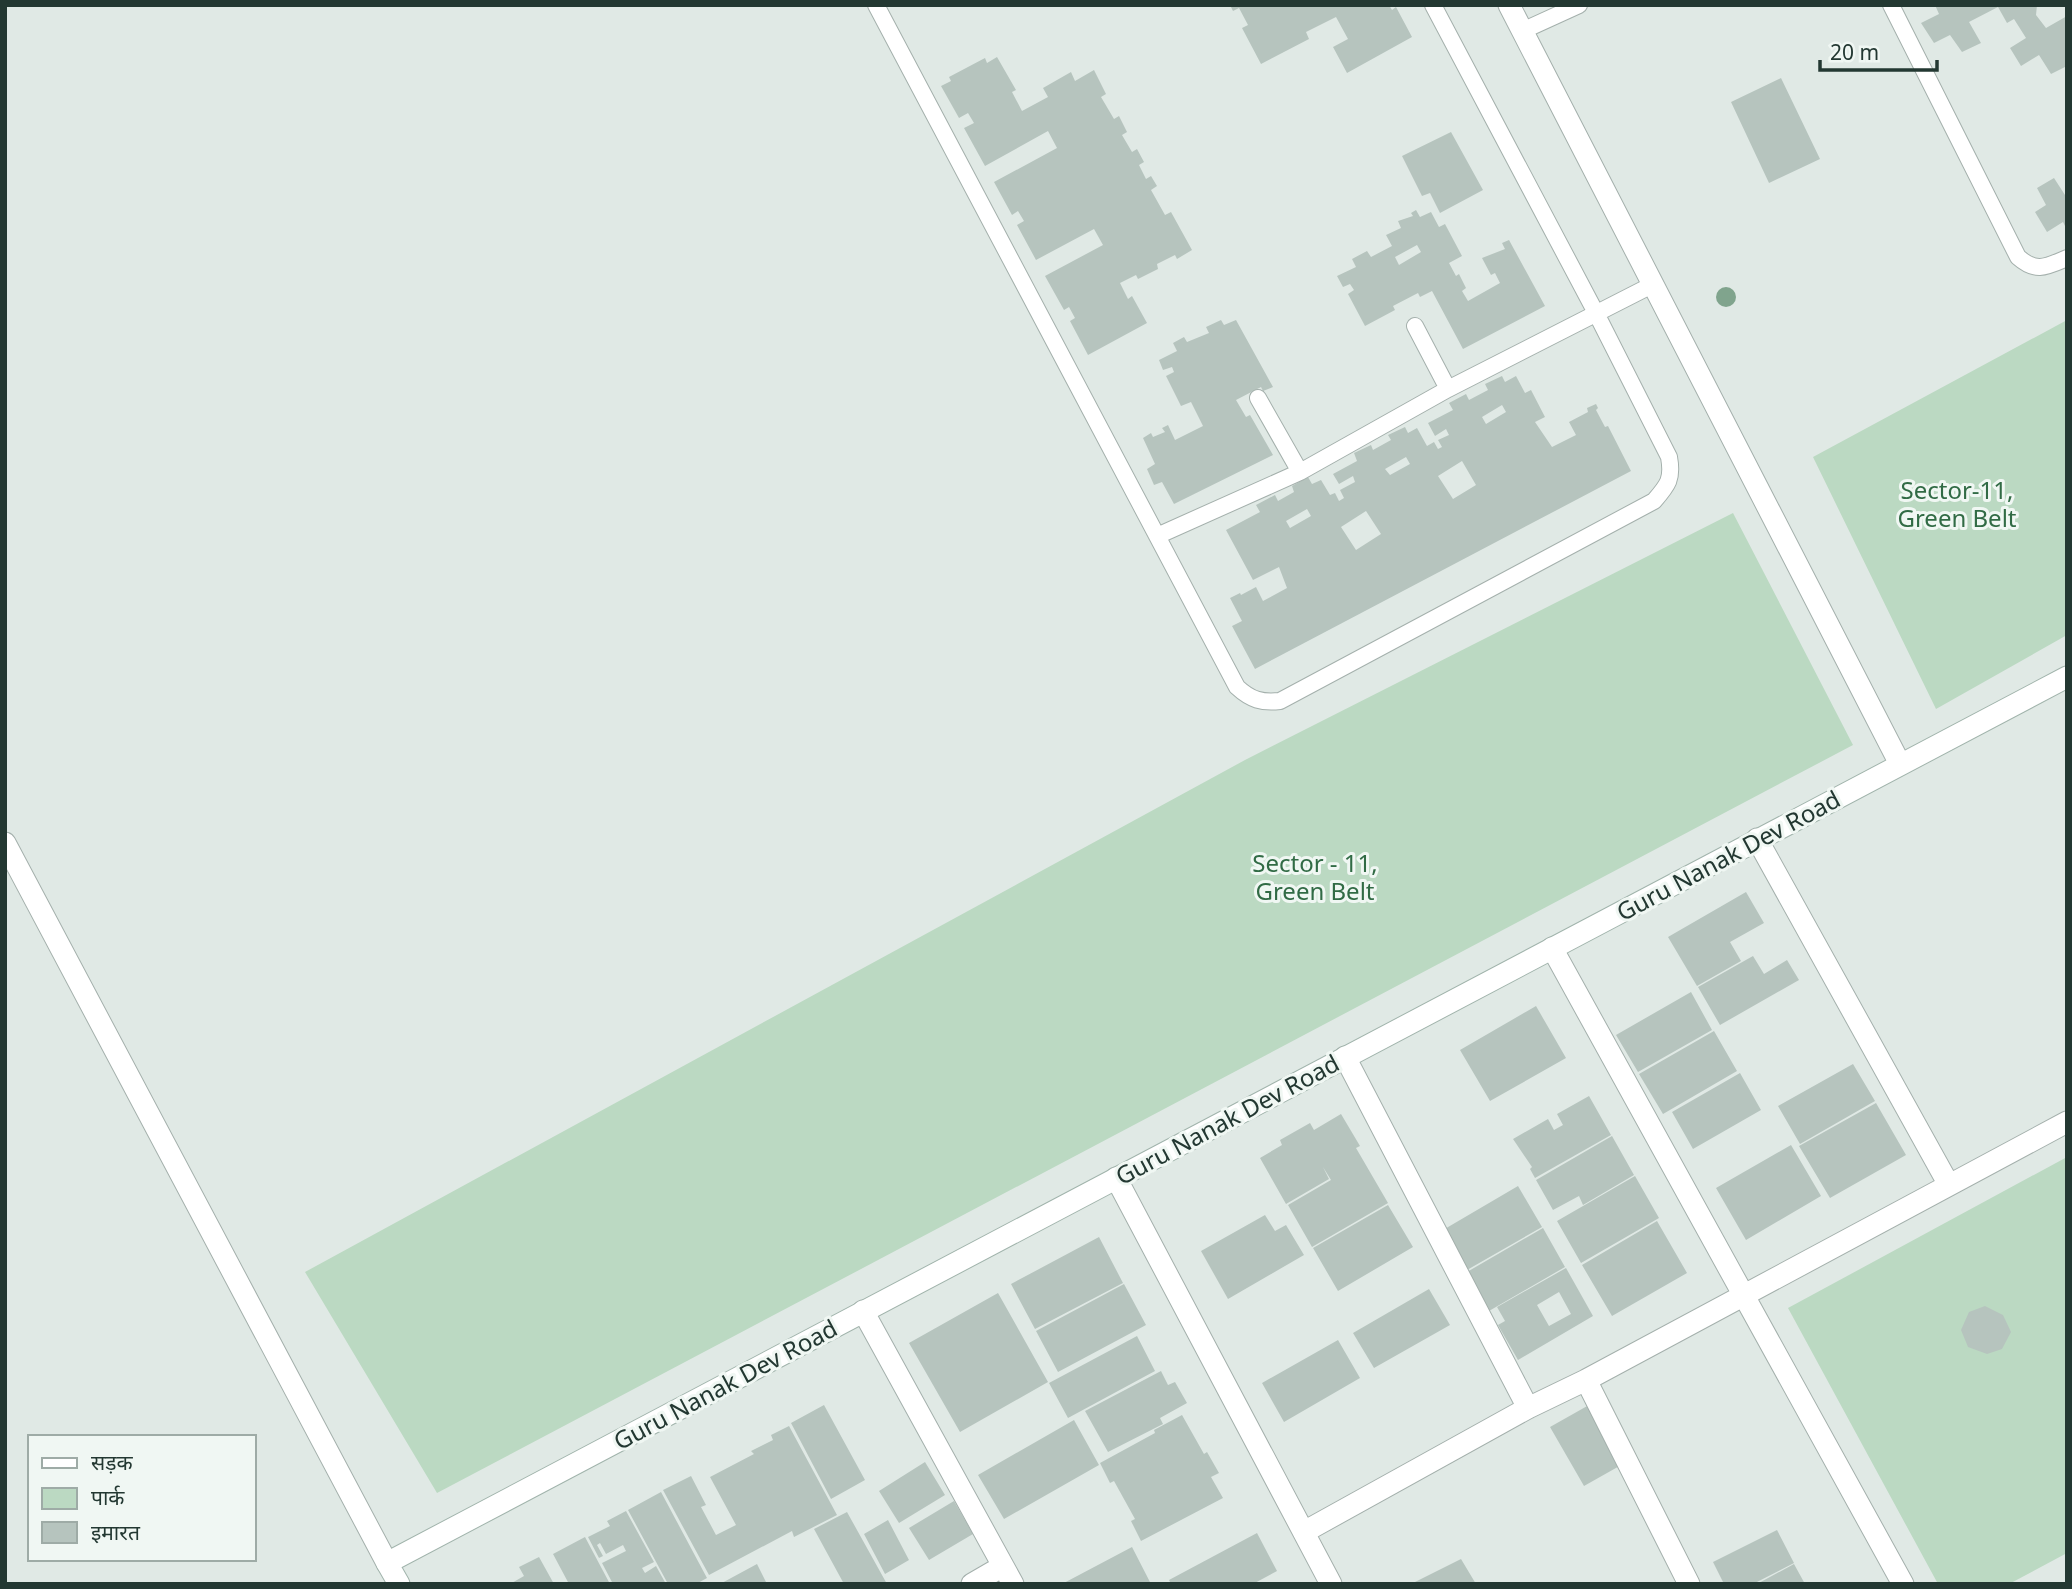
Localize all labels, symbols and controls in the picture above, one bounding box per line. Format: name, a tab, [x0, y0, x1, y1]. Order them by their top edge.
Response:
scale bar	[1820, 28, 1937, 72]
text: 20 m	[1830, 38, 1879, 66]
park label: Sector-11, Green Belt	[1897, 473, 2017, 534]
street label: Guru Nanak Dev Road	[1610, 782, 1846, 928]
park label: Sector - 11, Green Belt	[1252, 846, 1378, 907]
street label: Guru Nanak Dev Road	[1109, 1046, 1345, 1192]
street label: Guru Nanak Dev Road	[607, 1311, 843, 1457]
legend	[28, 1435, 256, 1561]
text: सड़क	[91, 1448, 133, 1476]
text: पार्क	[91, 1483, 125, 1511]
text: इमारत	[91, 1518, 141, 1546]

